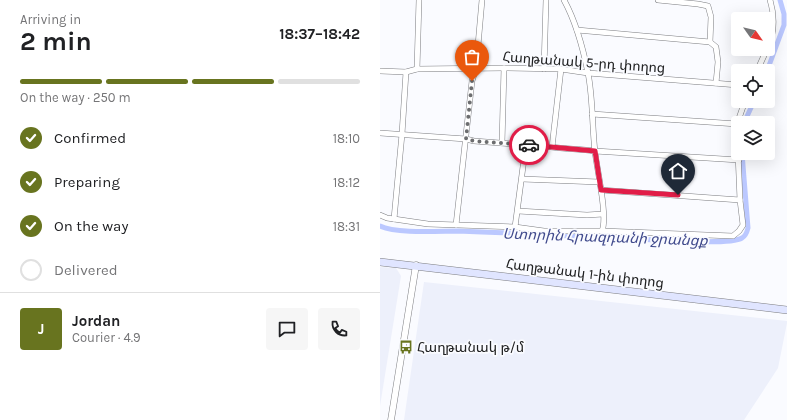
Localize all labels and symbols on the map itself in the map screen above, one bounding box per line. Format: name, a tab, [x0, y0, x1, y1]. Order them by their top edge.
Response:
north arrow	[731, 12, 775, 56]
pin	[455, 40, 489, 81]
street label: Հաղթանակ 5-րդ փողոց	[502, 48, 666, 77]
courier	[509, 125, 549, 165]
pin	[661, 154, 695, 195]
water label: Ստորին Հրազդանի ջրանցք	[502, 224, 709, 250]
street label: Հաղթանակ 1-ին փողոց	[505, 255, 665, 292]
bus stop icon: Հաղթանակ թ/մ	[398, 339, 414, 355]
place label: Հաղթանակ թ/մ	[417, 339, 524, 356]

